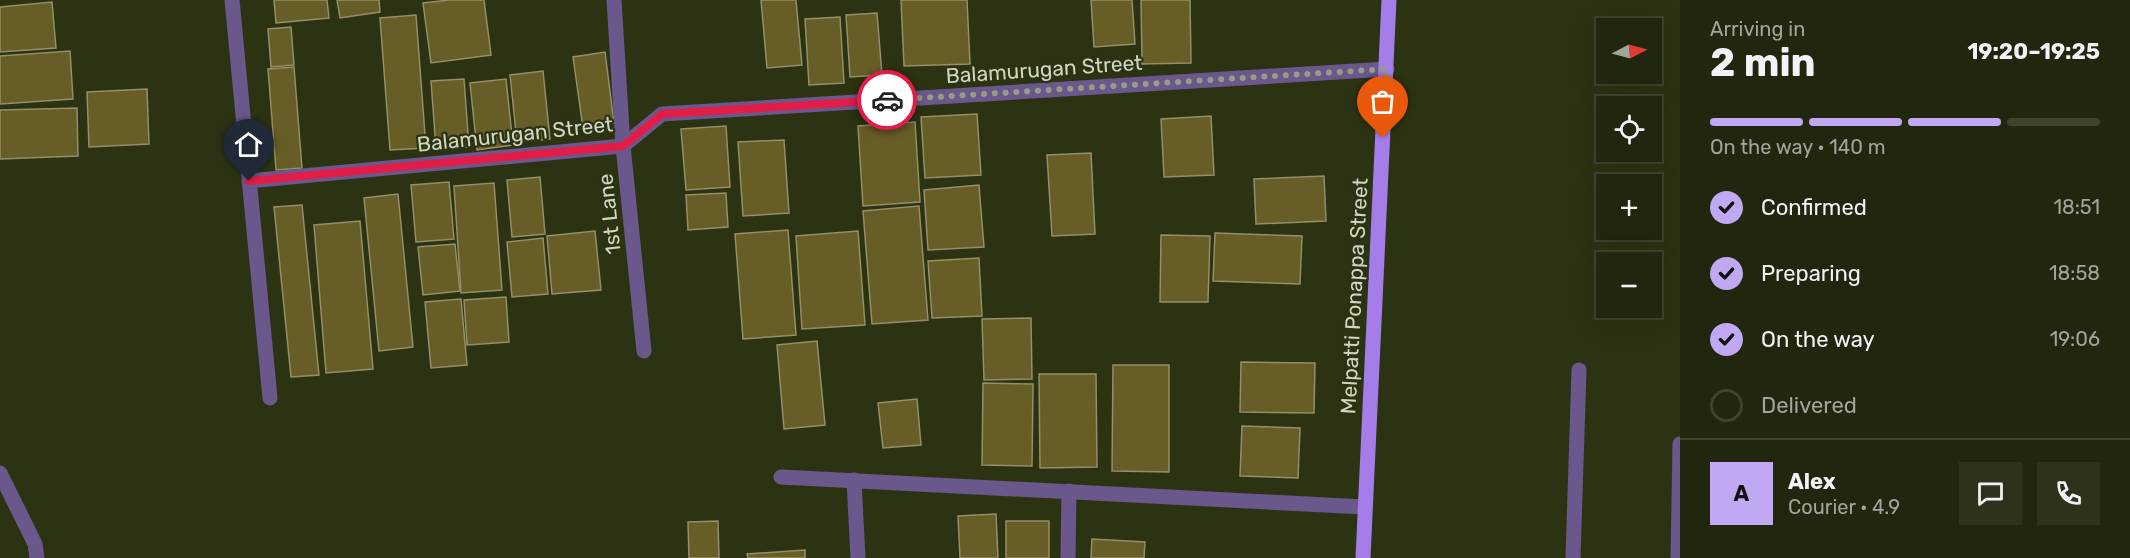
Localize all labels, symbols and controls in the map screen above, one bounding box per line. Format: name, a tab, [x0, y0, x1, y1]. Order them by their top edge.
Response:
text: Arriving in	[1710, 17, 1805, 41]
north arrow	[1596, 18, 1662, 84]
map controls	[1596, 18, 1662, 318]
text: 19:20–19:25	[1967, 38, 2100, 65]
text: 2 min	[1710, 40, 1816, 86]
street label: Balamurugan Street	[945, 50, 1143, 88]
courier	[857, 70, 917, 130]
pin	[1357, 76, 1408, 138]
icon: car	[871, 84, 904, 117]
icon: bag	[1366, 85, 1399, 118]
button: locate	[1596, 96, 1662, 162]
street label: Balamurugan Street	[416, 111, 614, 157]
pin	[223, 119, 274, 181]
icon: home	[232, 128, 265, 161]
text: On the way · 140 m	[1710, 135, 1886, 159]
street label: 1st Lane	[592, 172, 626, 256]
button: +	[1596, 174, 1662, 240]
street label: Melpatti Ponappa Street	[1335, 177, 1373, 415]
icon: check	[1710, 191, 1743, 224]
text: Confirmed	[1761, 194, 1867, 221]
text: 18:51	[2053, 195, 2100, 219]
button: −	[1596, 252, 1662, 318]
icon: check	[1710, 257, 1743, 290]
text: Preparing	[1761, 260, 1861, 287]
text: 18:58	[2049, 261, 2100, 285]
icon: check	[1710, 323, 1743, 356]
text: On the way	[1761, 326, 1875, 353]
text: 19:06	[2050, 327, 2100, 351]
text: Delivered	[1761, 392, 1857, 419]
button: chat	[1959, 462, 2022, 525]
button: phone	[2037, 462, 2100, 525]
text: Alex	[1788, 468, 1836, 495]
text: A	[1734, 480, 1749, 507]
text: Courier · 4.9	[1788, 495, 1900, 519]

